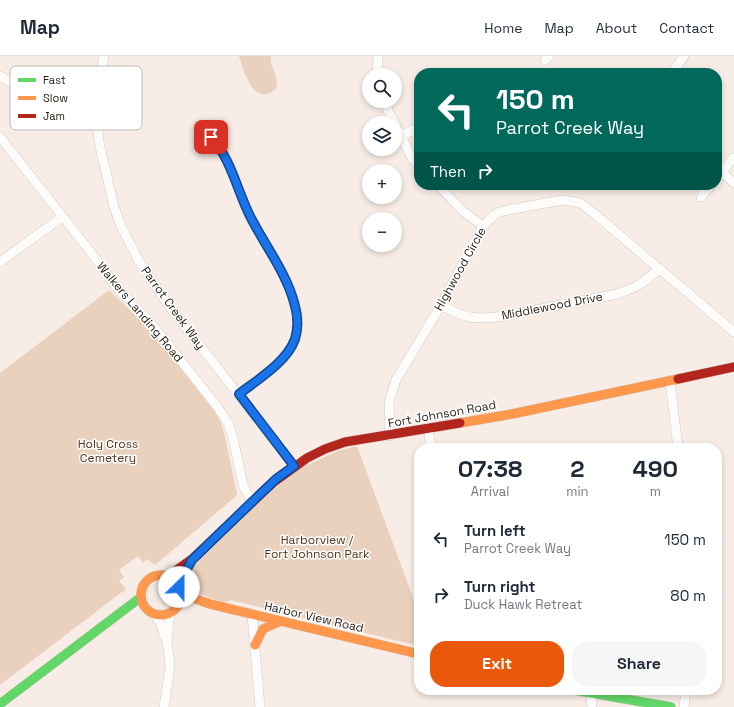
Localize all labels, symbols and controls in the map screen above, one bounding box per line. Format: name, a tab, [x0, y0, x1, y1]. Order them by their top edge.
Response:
text: Map	[20, 15, 60, 40]
text: Home	[484, 19, 522, 37]
text: Map	[544, 19, 574, 37]
text: About	[596, 19, 637, 37]
text: Contact	[659, 19, 714, 37]
legend	[10, 66, 142, 130]
map controls	[362, 68, 402, 252]
button: search	[362, 68, 402, 108]
text: Fast	[43, 73, 66, 87]
text: 150 m	[496, 81, 575, 117]
icon: left	[430, 84, 482, 136]
text: Slow	[43, 91, 68, 105]
text: Jam	[43, 109, 65, 123]
button: layers	[362, 116, 402, 156]
text: Parrot Creek Way	[496, 116, 644, 139]
pin	[194, 120, 228, 154]
icon: arrive	[200, 126, 222, 148]
icon: right	[474, 160, 496, 182]
text: Then	[430, 162, 466, 181]
button: +	[362, 164, 402, 204]
button: −	[362, 212, 402, 252]
street label: Highwood Circle	[430, 224, 490, 314]
street label: Walkers Landing Road	[93, 258, 187, 366]
street label: Parrot Creek Way	[138, 263, 208, 353]
street label: Middlewood Drive	[500, 288, 604, 324]
street label: Fort Johnson Road	[387, 397, 497, 431]
park label: Holy Cross Cemetery	[78, 436, 138, 466]
text: 07:38	[458, 453, 522, 484]
text: 2	[570, 453, 585, 484]
text: 490	[632, 453, 678, 484]
text: Arrival	[471, 483, 509, 500]
text: min	[566, 483, 589, 500]
text: m	[650, 483, 661, 500]
text: Turn left	[464, 521, 526, 540]
icon: left	[430, 528, 452, 550]
text: 150 m	[664, 530, 706, 549]
park label: Harborview / Fort Johnson Park	[264, 532, 370, 562]
text: Parrot Creek Way	[464, 540, 571, 557]
position arrow	[158, 566, 200, 608]
text: Turn right	[464, 577, 535, 596]
icon: right	[430, 584, 452, 606]
text: 80 m	[670, 586, 706, 605]
text: Duck Hawk Retreat	[464, 596, 582, 613]
street label: Harbor View Road	[263, 598, 365, 636]
button: Exit	[430, 641, 564, 687]
button: Share	[572, 641, 706, 687]

